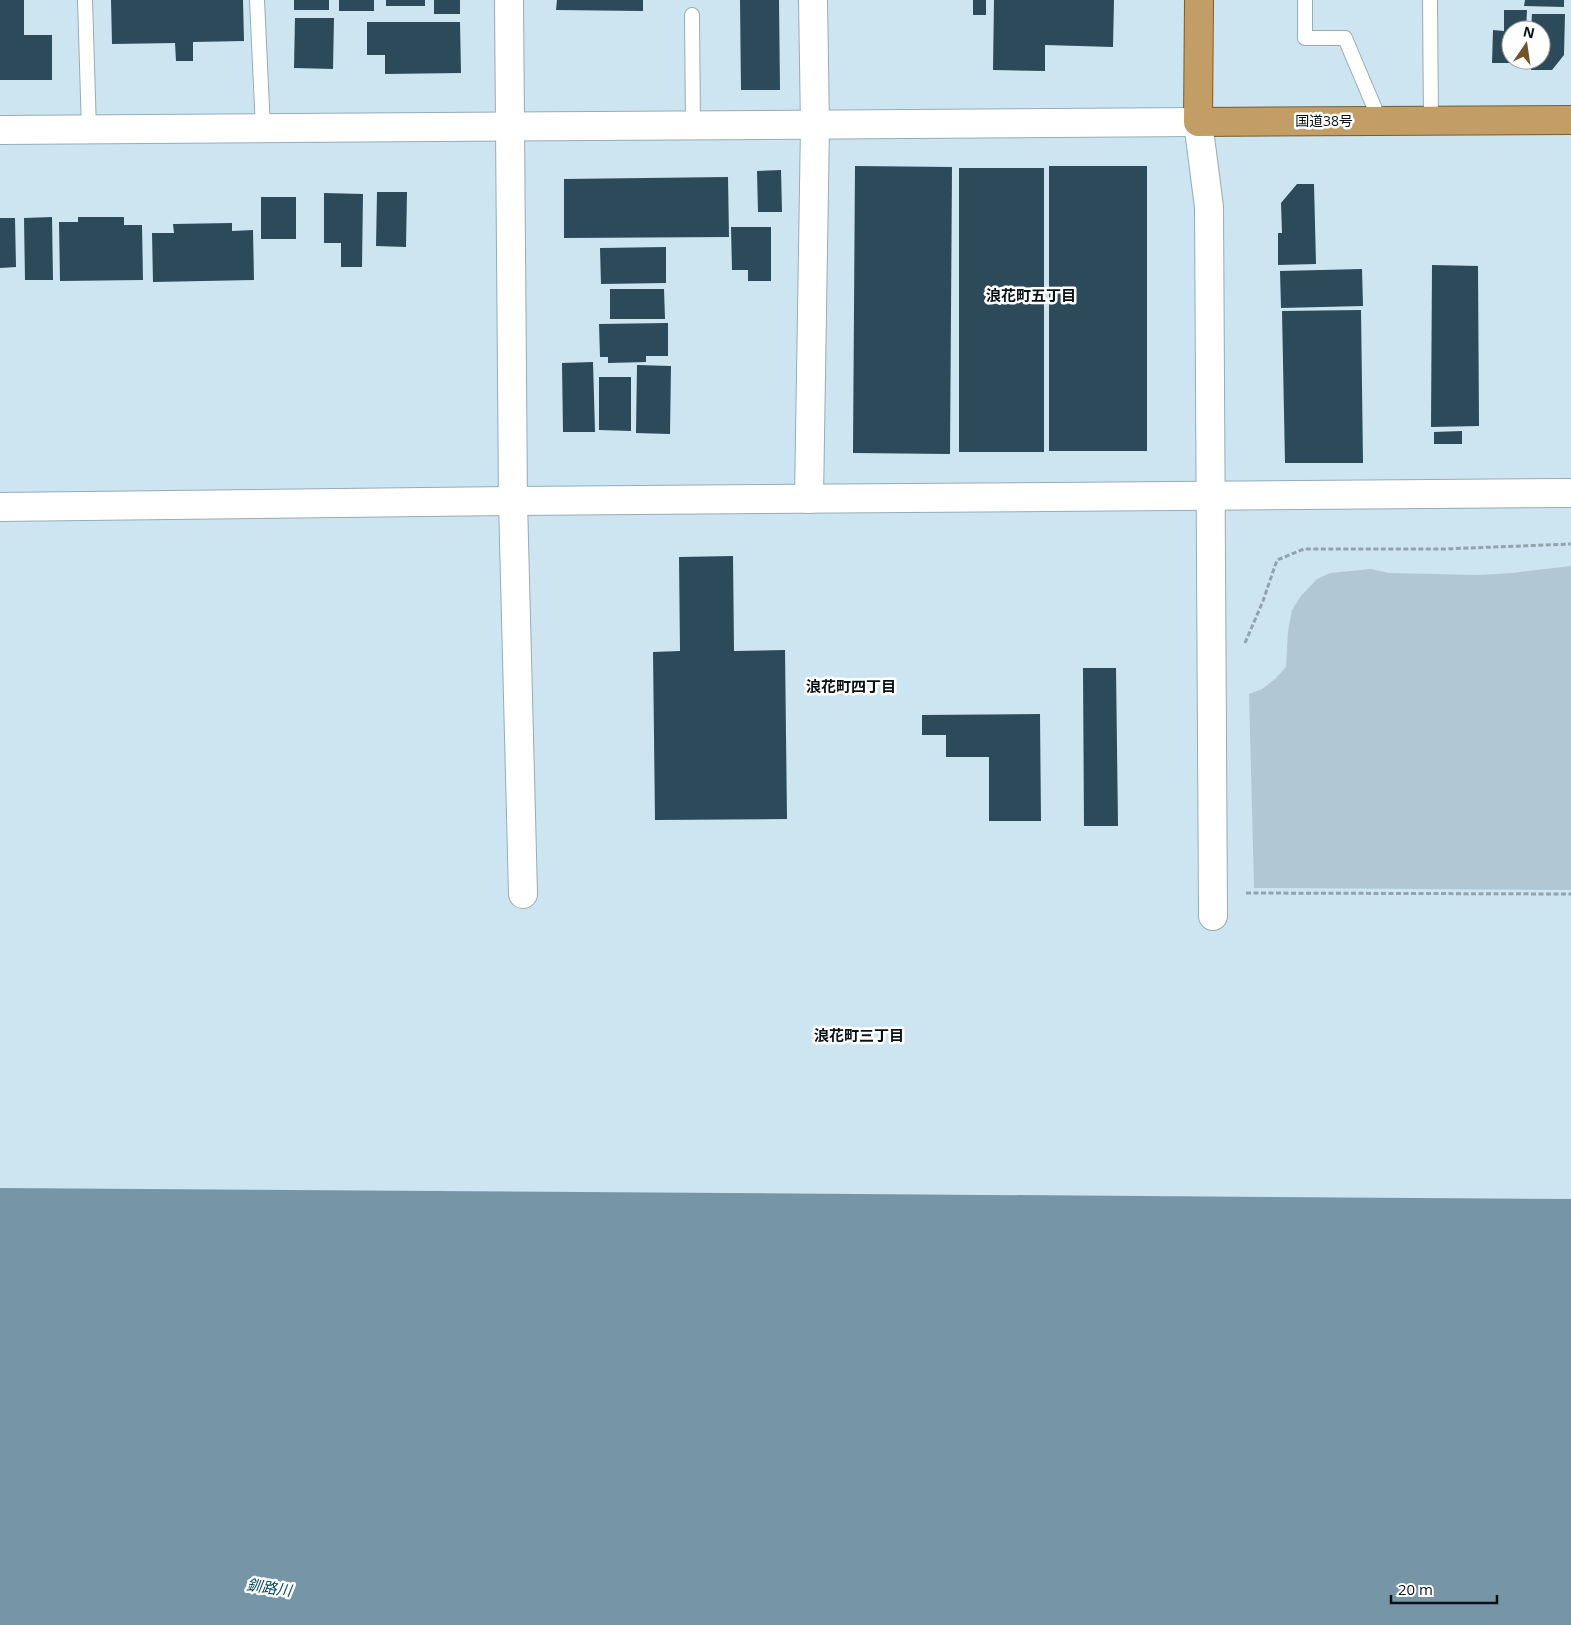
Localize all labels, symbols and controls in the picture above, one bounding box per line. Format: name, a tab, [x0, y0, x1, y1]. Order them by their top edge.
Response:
north arrow	[1501, 20, 1551, 70]
text: N	[1521, 21, 1537, 42]
street label: 国道38号	[1295, 111, 1353, 130]
district label: 浪花町五丁目	[986, 285, 1076, 305]
district label: 浪花町四丁目	[806, 676, 896, 696]
district label: 浪花町三丁目	[814, 1025, 904, 1045]
scale bar	[1391, 1572, 1497, 1604]
water label: 釧路川	[245, 1574, 295, 1600]
text: 20 m	[1398, 1579, 1433, 1599]

